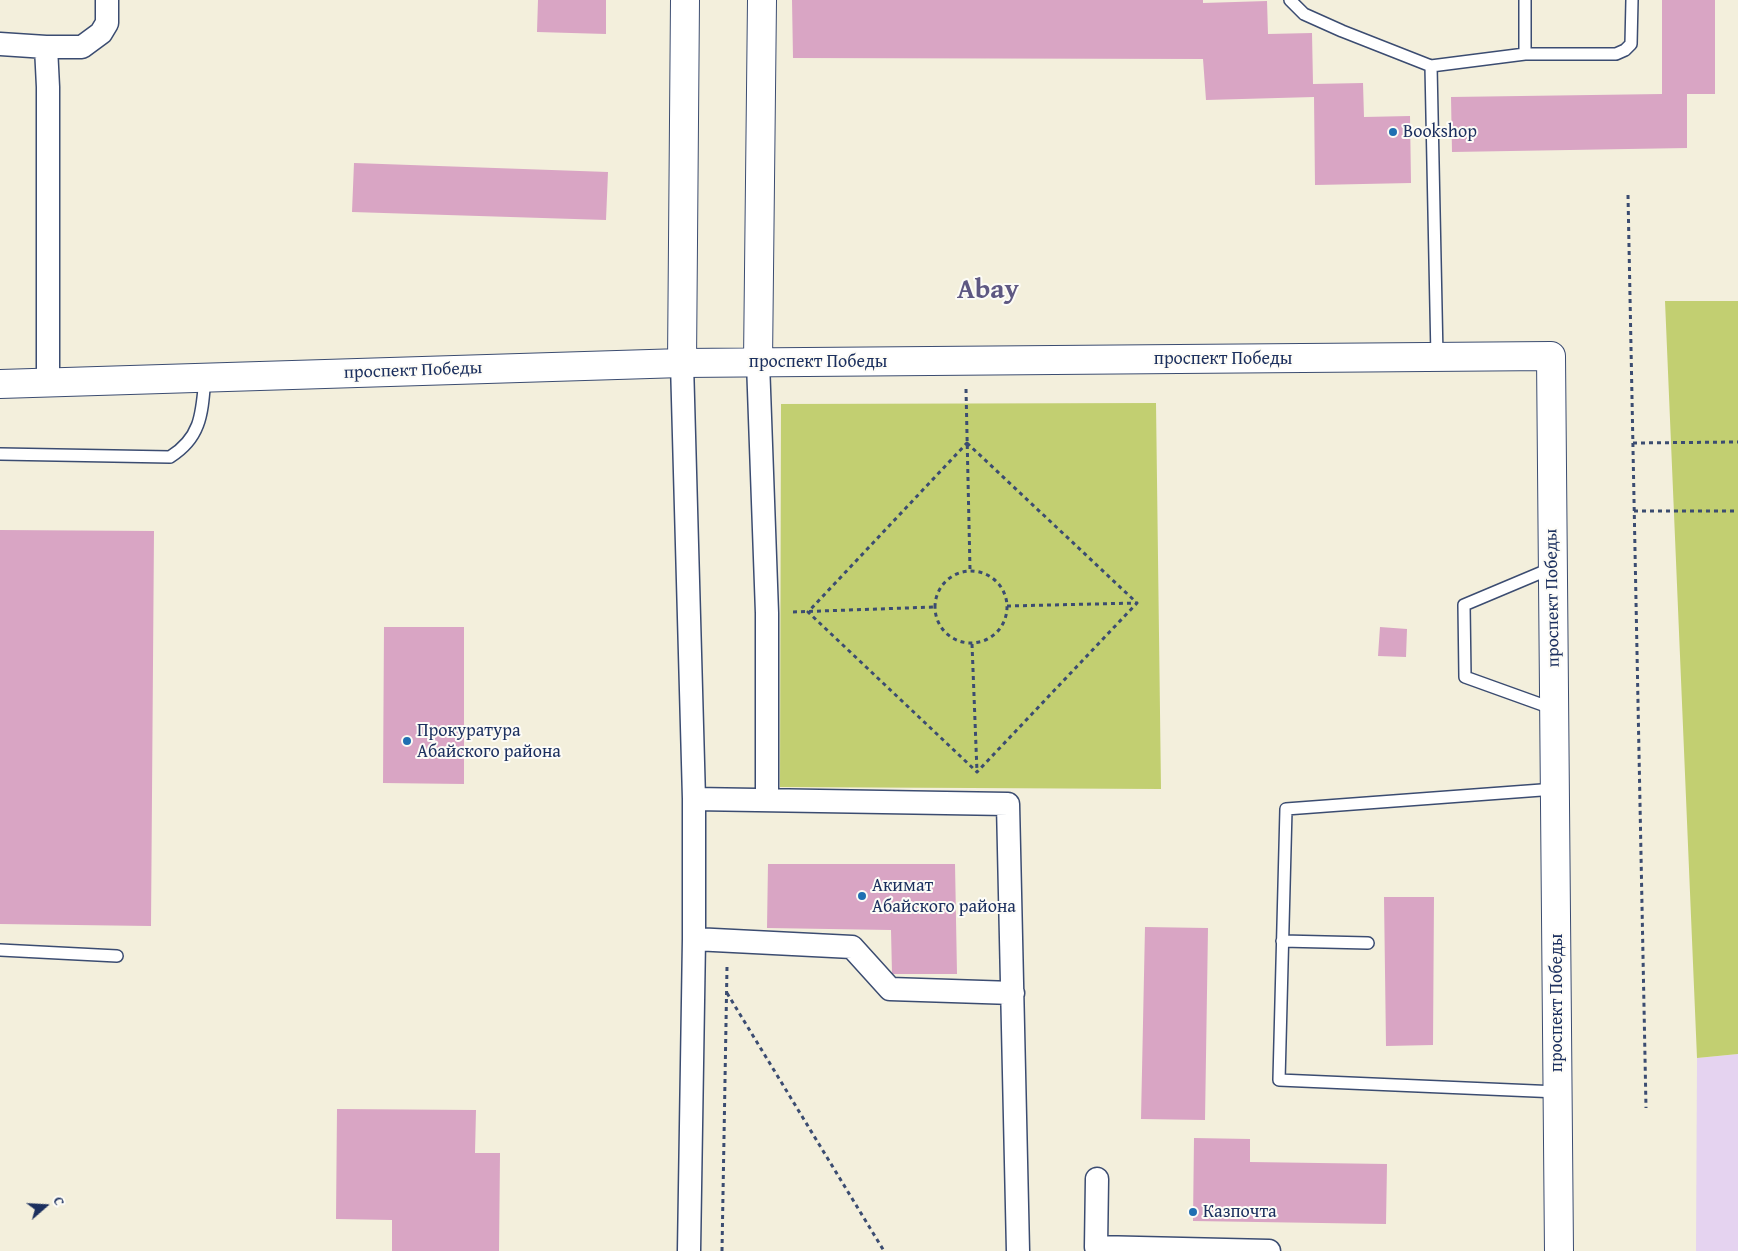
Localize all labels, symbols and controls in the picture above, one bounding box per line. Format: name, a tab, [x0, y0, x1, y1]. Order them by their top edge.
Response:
place label: Bookshop	[1403, 121, 1477, 143]
marker: Bookshop	[1387, 126, 1399, 138]
district label: Abay	[957, 274, 1019, 308]
street label: проспект Победы	[1154, 348, 1292, 370]
street label: проспект Победы	[749, 351, 887, 373]
street label: проспект Победы	[343, 358, 483, 384]
street label: проспект Победы	[1541, 529, 1565, 667]
place label: Прокуратура Абайского района	[417, 720, 561, 762]
marker: Прокуратура Абайского района	[401, 735, 413, 747]
place label: Акимат Абайского района	[872, 875, 1016, 918]
marker: Акимат Абайского района	[856, 890, 868, 902]
street label: проспект Победы	[1546, 934, 1568, 1072]
north arrow	[20, 1181, 70, 1231]
text: С	[48, 1194, 70, 1208]
place label: Казпочта	[1203, 1201, 1277, 1223]
marker: Казпочта	[1187, 1206, 1199, 1218]

